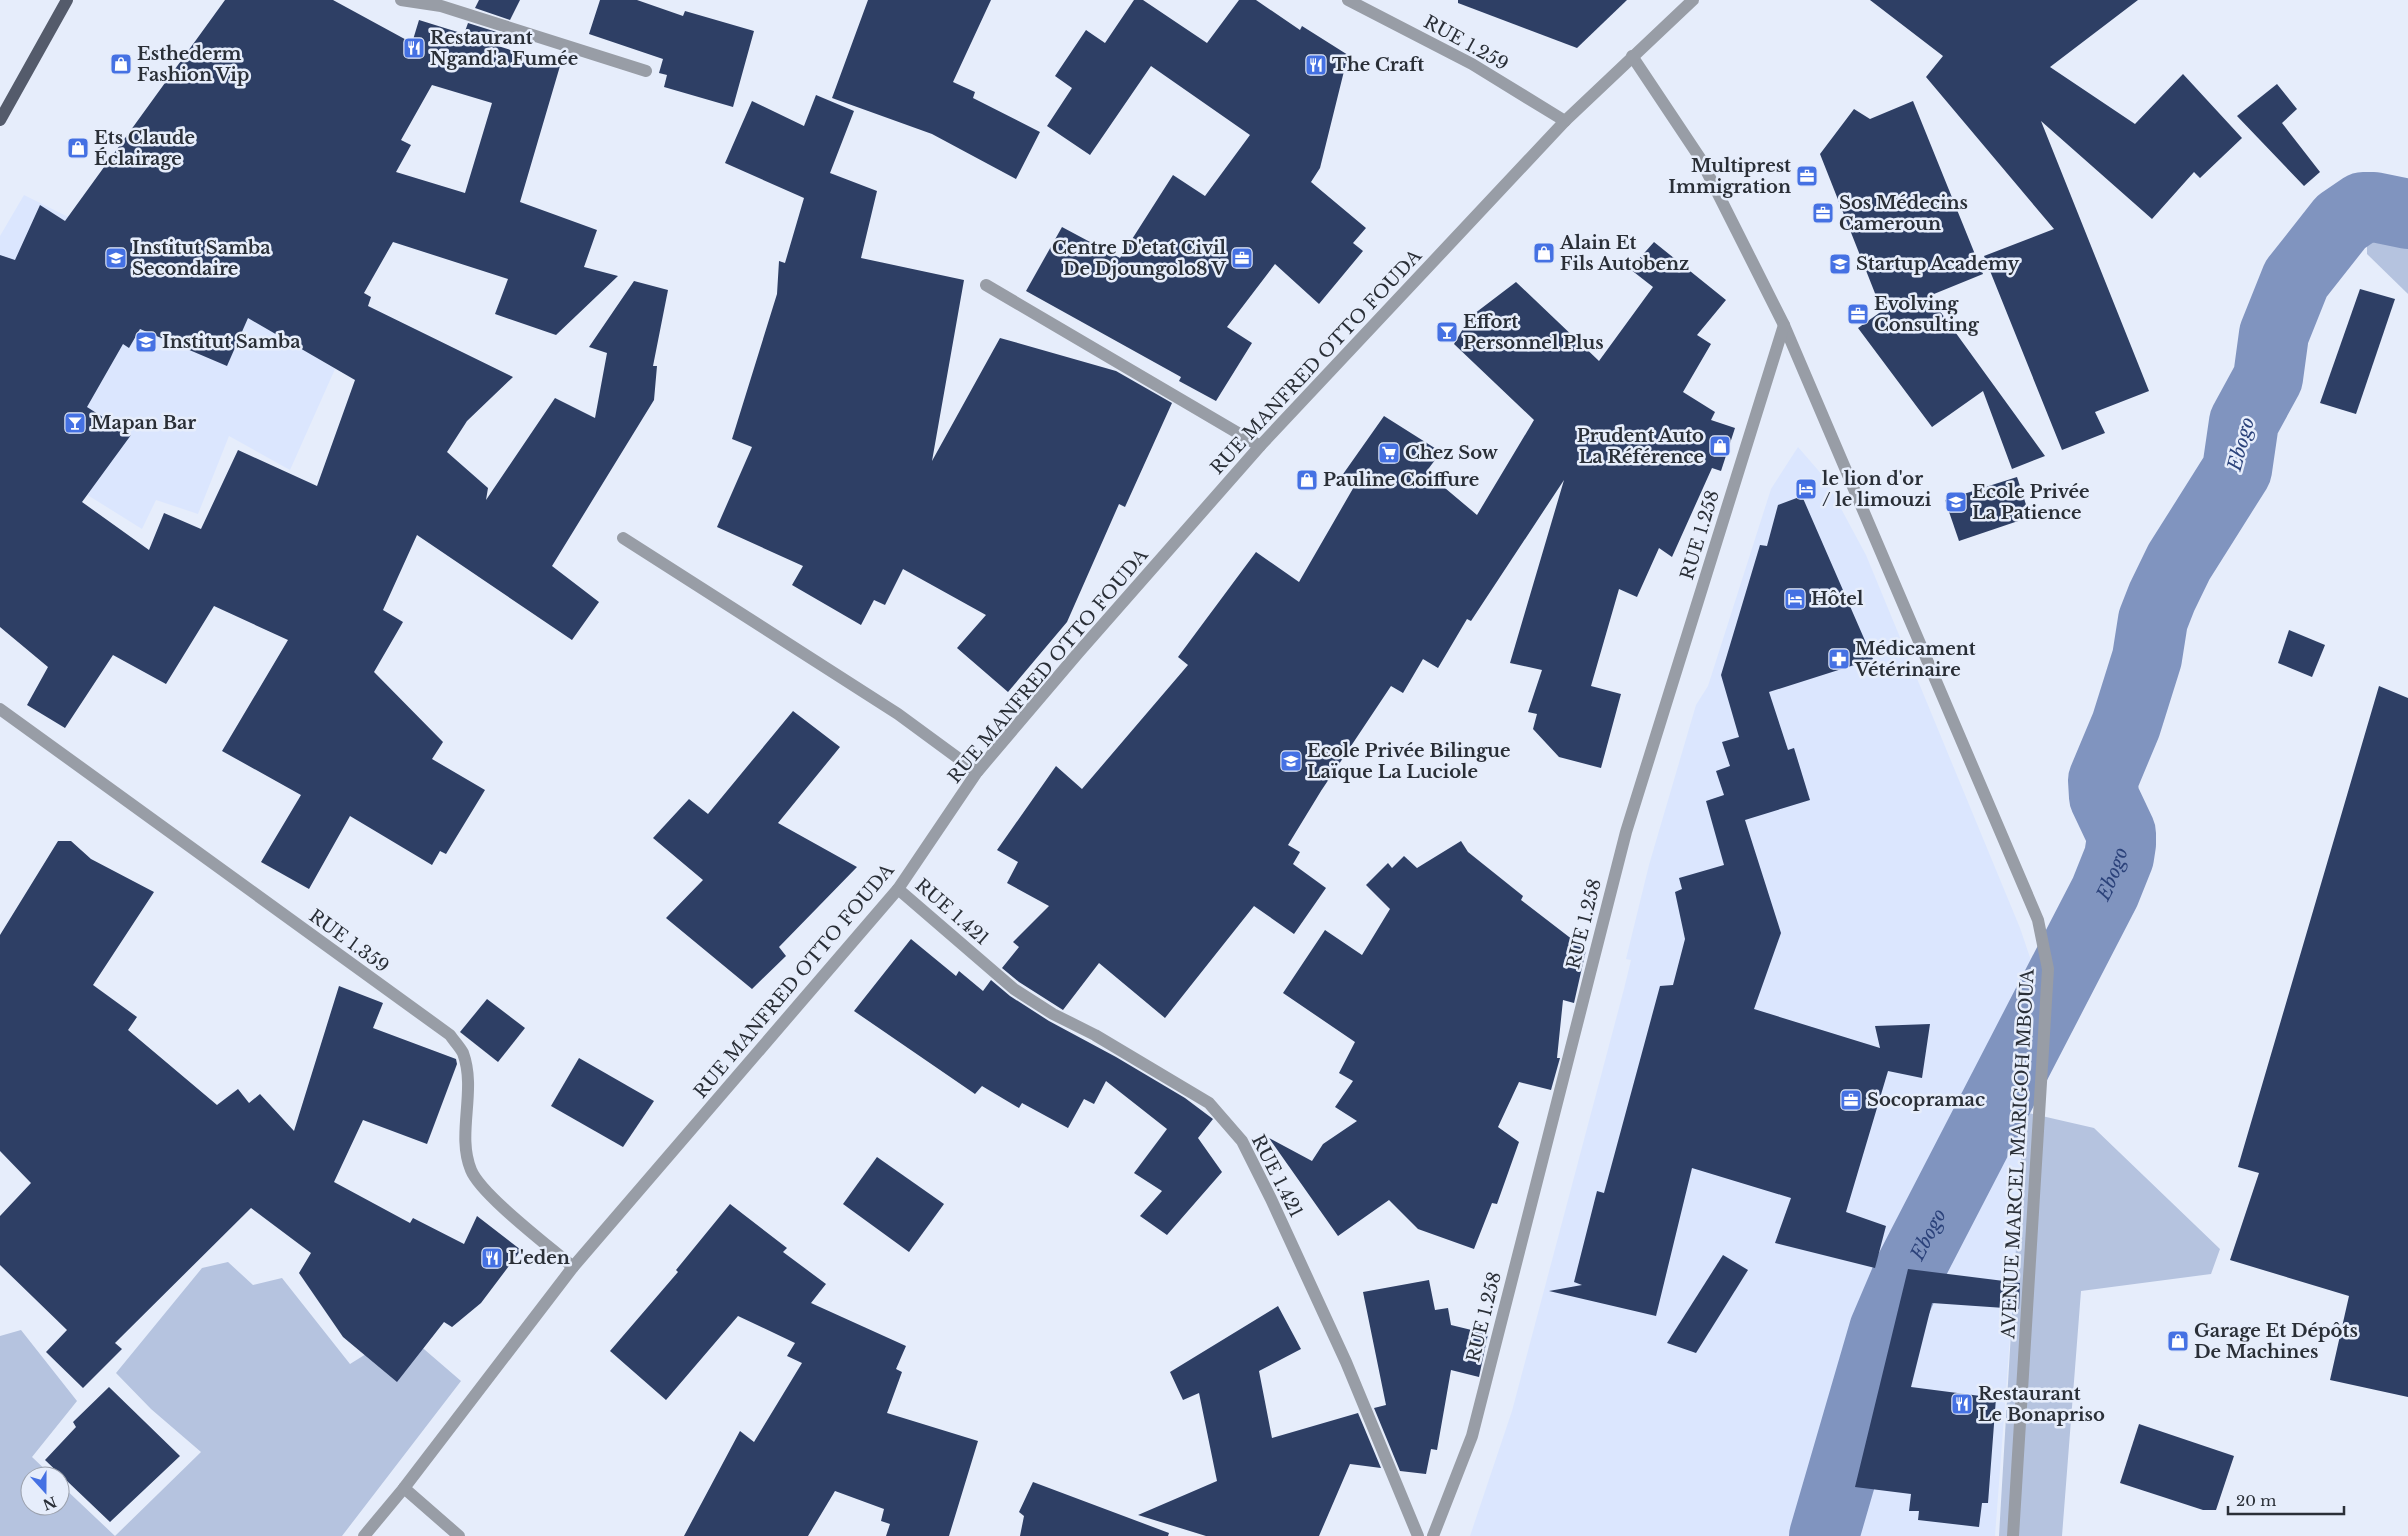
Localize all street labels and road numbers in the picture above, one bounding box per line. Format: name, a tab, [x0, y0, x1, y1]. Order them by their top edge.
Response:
street label: RUE 1.259	[1420, 11, 1512, 75]
street label: RUE MANFRED OTTO FOUDA	[1206, 244, 1427, 479]
street label: RUE 1.258	[1676, 488, 1724, 582]
street label: RUE MANFRED OTTO FOUDA	[943, 544, 1153, 788]
street label: RUE MANFRED OTTO FOUDA	[689, 859, 899, 1103]
street label: RUE 1.421	[911, 874, 993, 950]
street label: RUE 1.258	[1562, 876, 1606, 972]
street label: RUE 1.359	[305, 905, 393, 977]
street label: AVENUE MARCEL MARIGOH MBOUA	[1997, 967, 2039, 1341]
street label: RUE 1.421	[1247, 1131, 1307, 1221]
street label: RUE 1.258	[1462, 1269, 1506, 1365]

